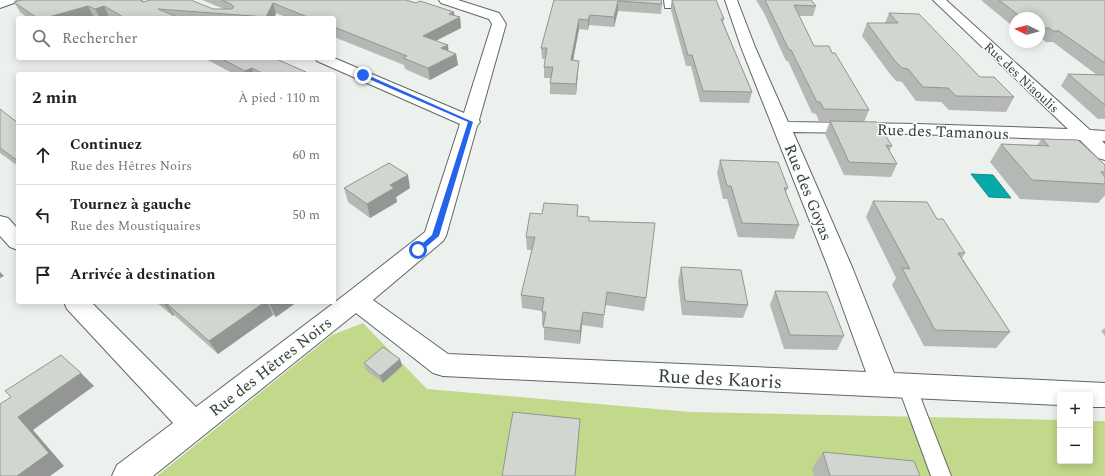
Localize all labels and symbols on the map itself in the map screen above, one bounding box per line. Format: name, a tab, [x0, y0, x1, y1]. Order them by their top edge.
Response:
north arrow	[1009, 12, 1045, 48]
street label: Rue des Niaoulis	[979, 38, 1063, 118]
route end	[354, 66, 372, 84]
street label: Rue des Tamanous	[876, 118, 1009, 146]
street label: Rue des Goyas	[778, 140, 838, 244]
route start	[409, 241, 427, 259]
street label: Rue des Hêtres Noirs	[204, 311, 337, 422]
street label: Rue des Kaoris	[657, 362, 783, 397]

